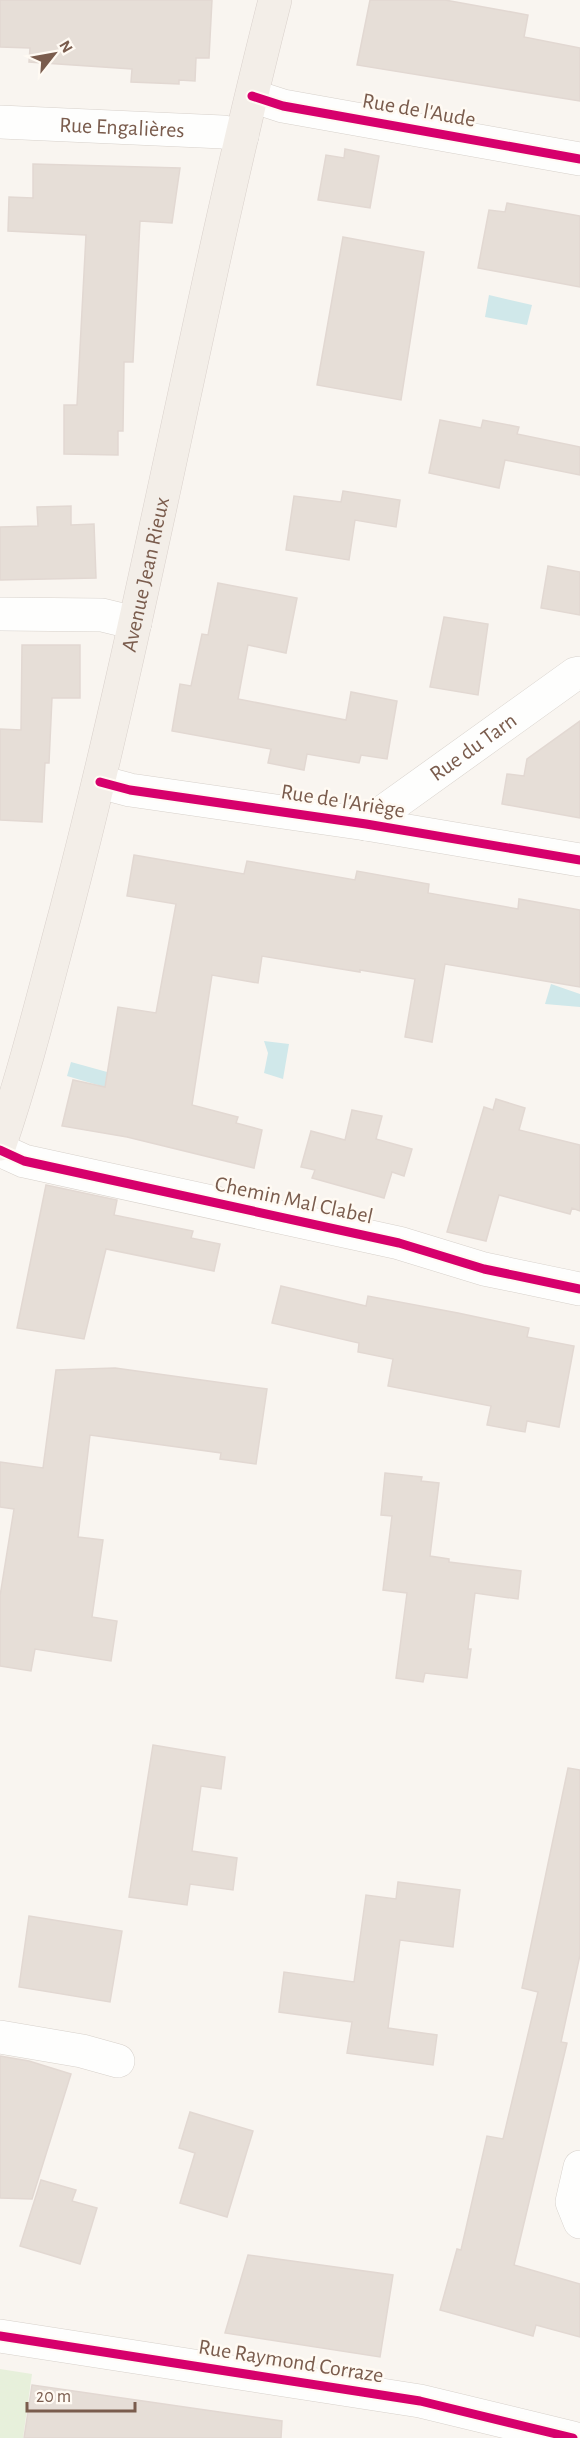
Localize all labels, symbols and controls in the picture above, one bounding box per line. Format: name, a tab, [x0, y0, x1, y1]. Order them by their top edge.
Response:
north arrow	[24, 24, 84, 84]
text: N	[56, 38, 76, 56]
street label: Rue de l'Aude	[361, 89, 477, 131]
street label: Rue Engalières	[59, 114, 185, 141]
street label: Avenue Jean Rieux	[118, 495, 173, 654]
street label: Rue du Tarn	[426, 709, 521, 785]
street label: Rue de l'Ariège	[279, 780, 407, 822]
street label: Chemin Mal Clabel	[213, 1172, 375, 1228]
street label: Rue Raymond Corraze	[197, 2336, 385, 2386]
scale bar	[27, 2375, 135, 2413]
text: 20 m	[36, 2388, 71, 2406]

